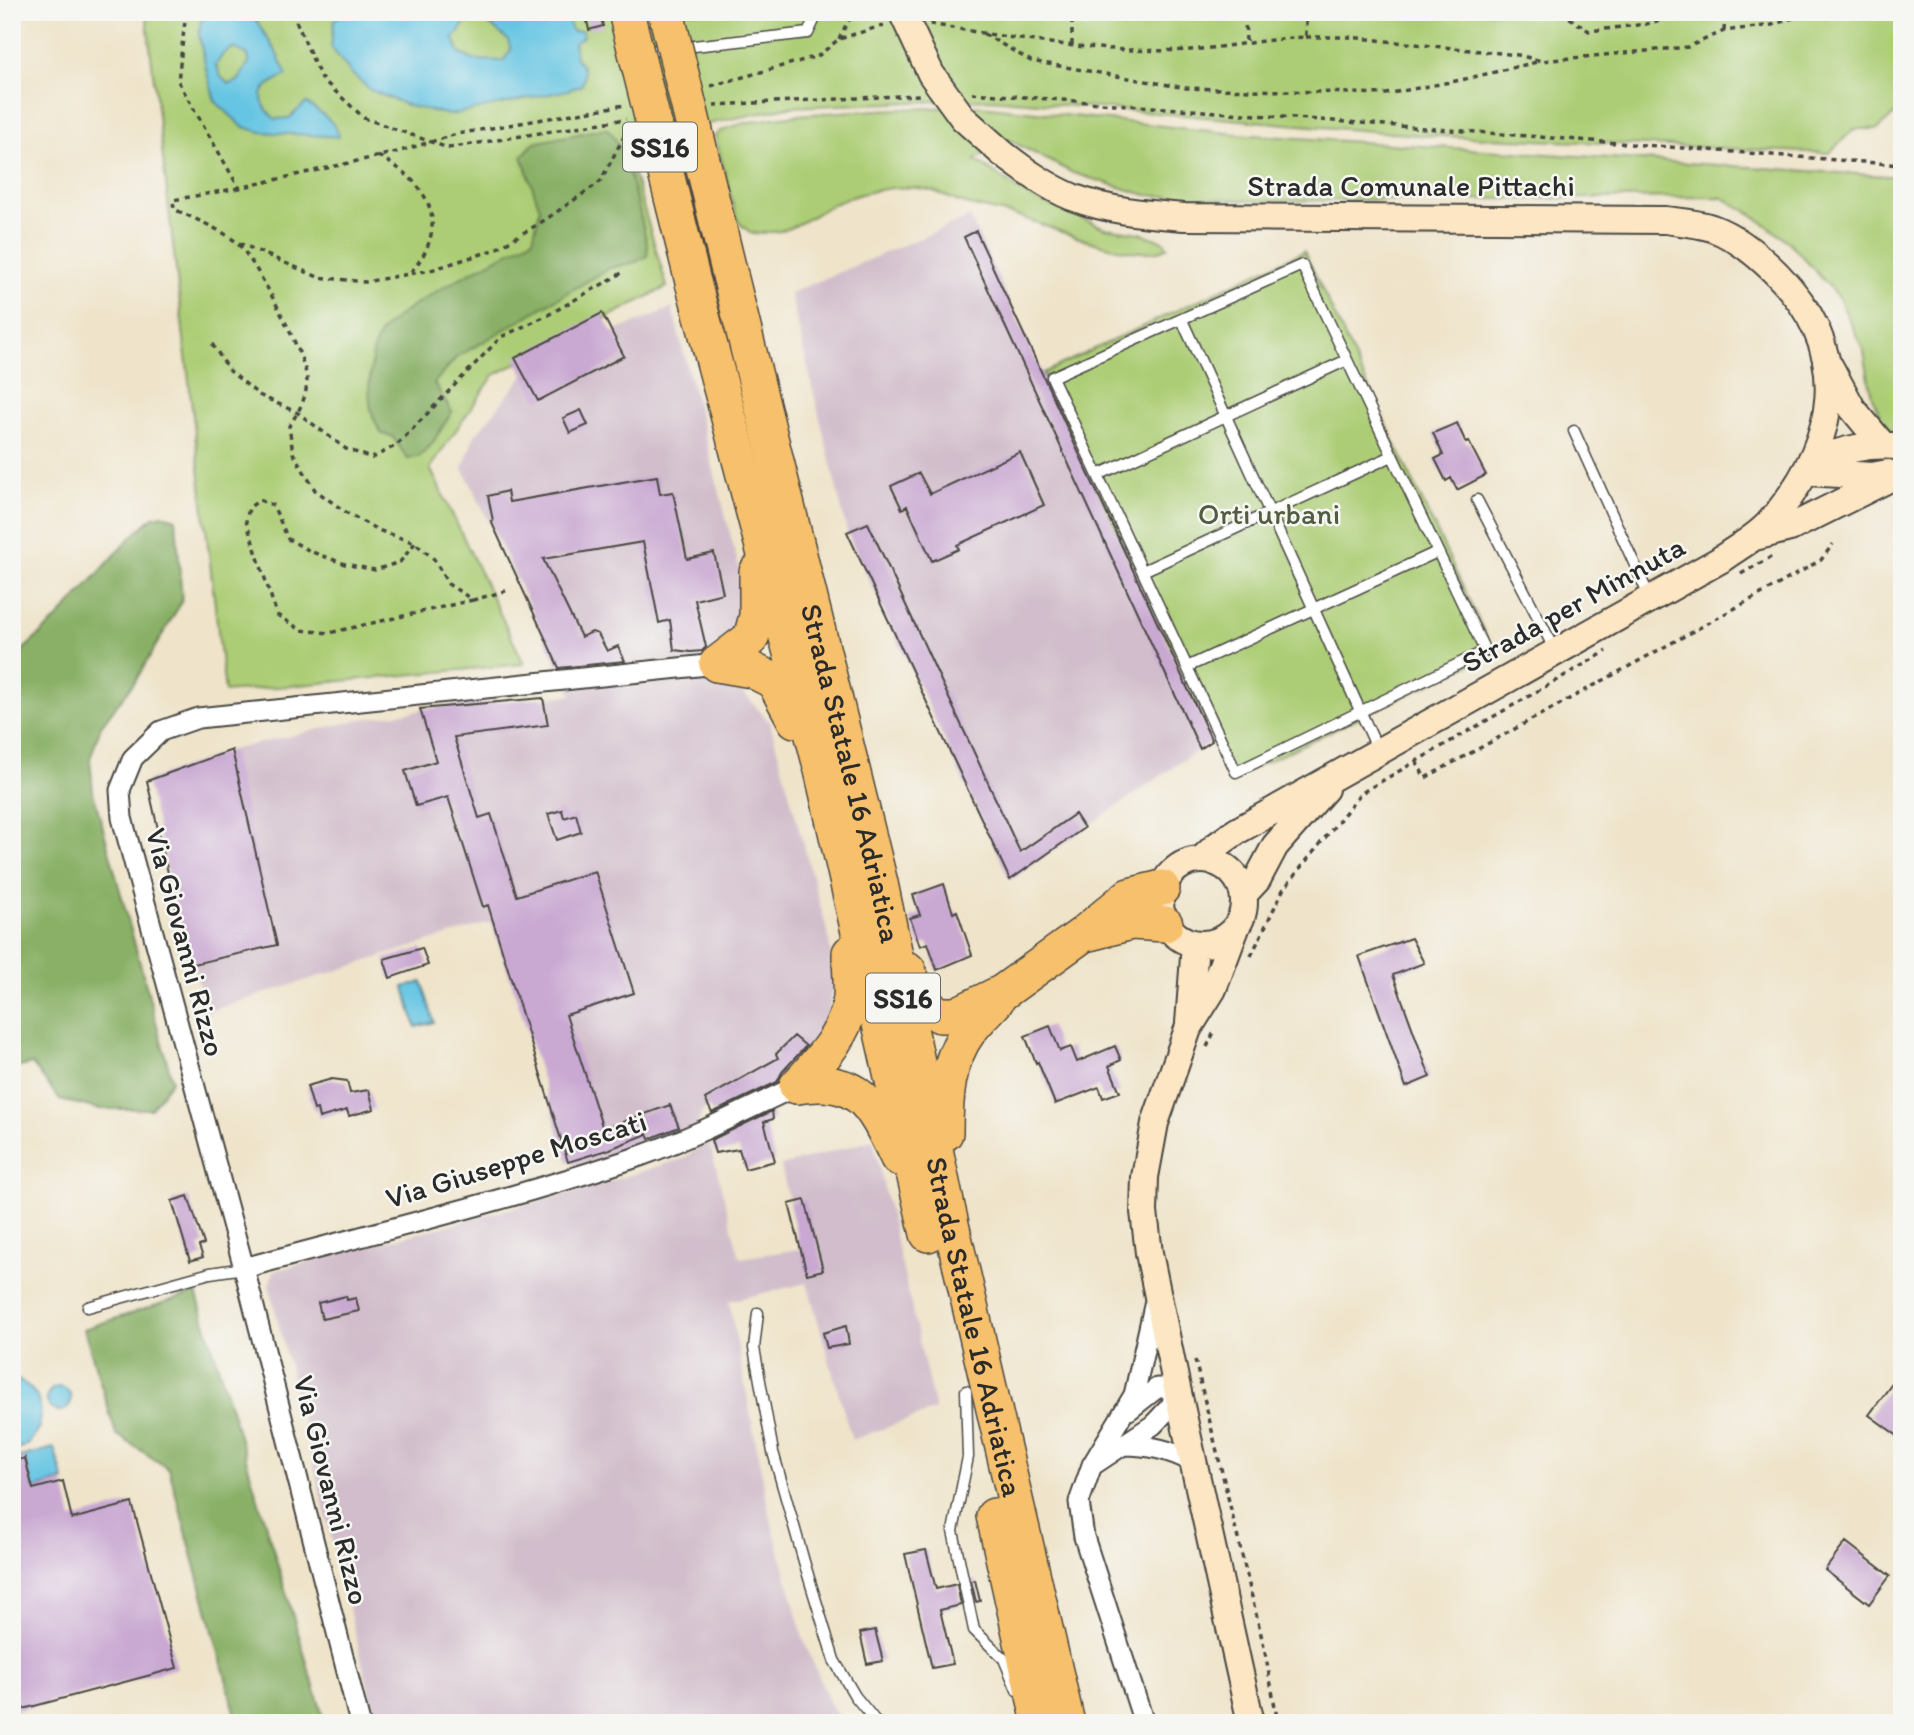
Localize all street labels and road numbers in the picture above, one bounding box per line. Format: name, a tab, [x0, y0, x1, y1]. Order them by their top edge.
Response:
road number: SS16	[623, 122, 697, 172]
street label: Strada Comunale Pittachi	[1247, 167, 1575, 204]
street label: Strada per Minnuta	[1455, 527, 1692, 681]
street label: Strada Statale 16 Adriatica	[793, 600, 910, 946]
street label: Via Giovanni Rizzo	[138, 824, 234, 1060]
road number: SS16	[866, 974, 940, 1023]
street label: Via Giuseppe Moscati	[381, 1102, 651, 1216]
street label: Strada Statale 16 Adriatica	[919, 1153, 1032, 1501]
street label: Via Giovanni Rizzo	[286, 1371, 378, 1609]

